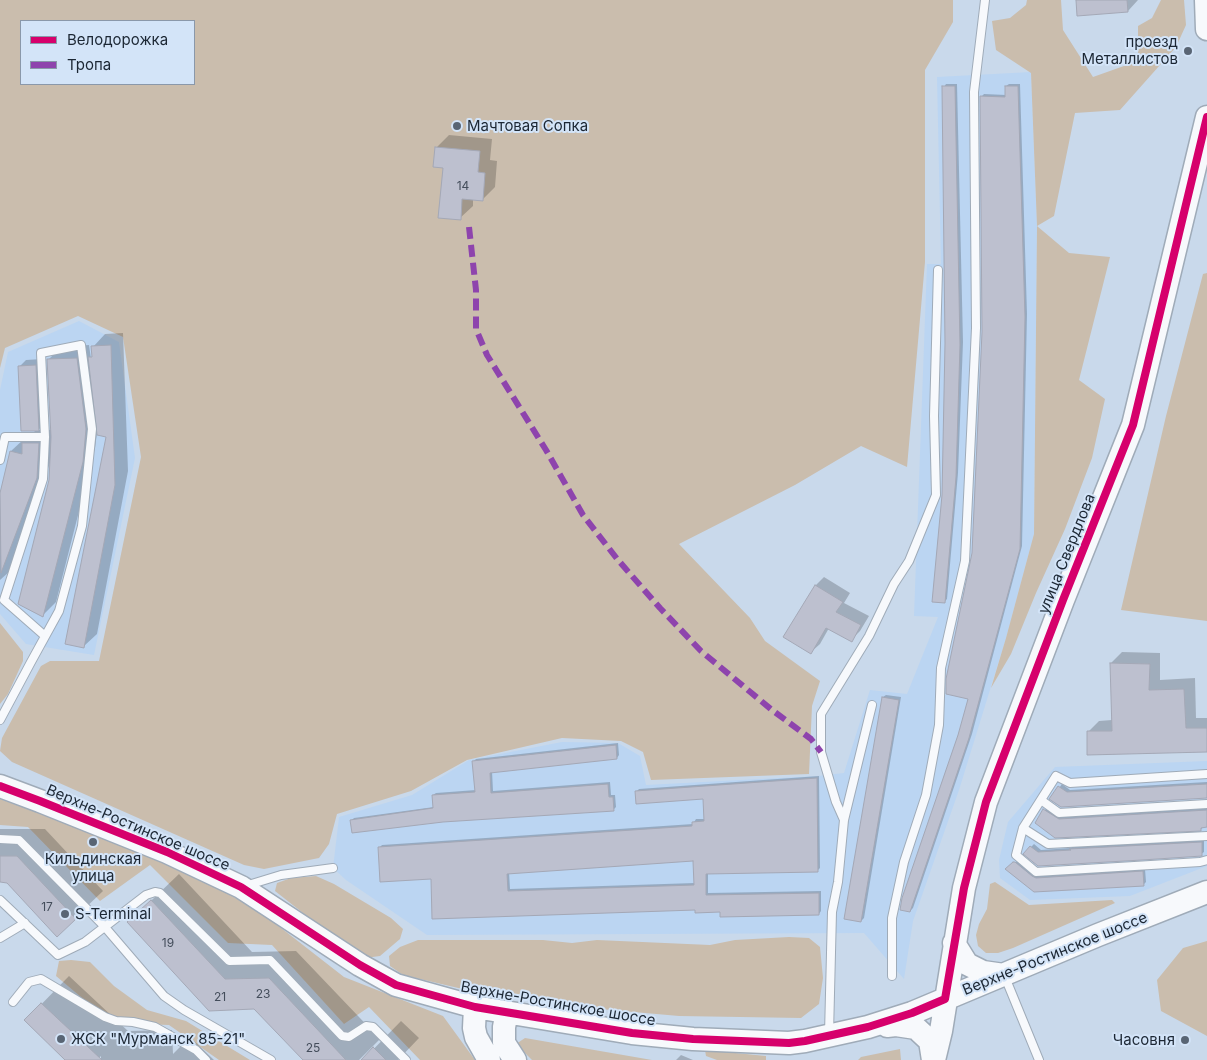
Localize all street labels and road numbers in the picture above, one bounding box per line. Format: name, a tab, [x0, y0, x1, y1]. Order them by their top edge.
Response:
street label: улица Свердлова	[1035, 491, 1099, 617]
street label: Верхне-Ростинское шоссе	[44, 781, 232, 875]
street label: Верхне-Ростинское шоссе	[960, 909, 1150, 999]
street label: Верхне-Ростинское шоссе	[459, 978, 657, 1030]

